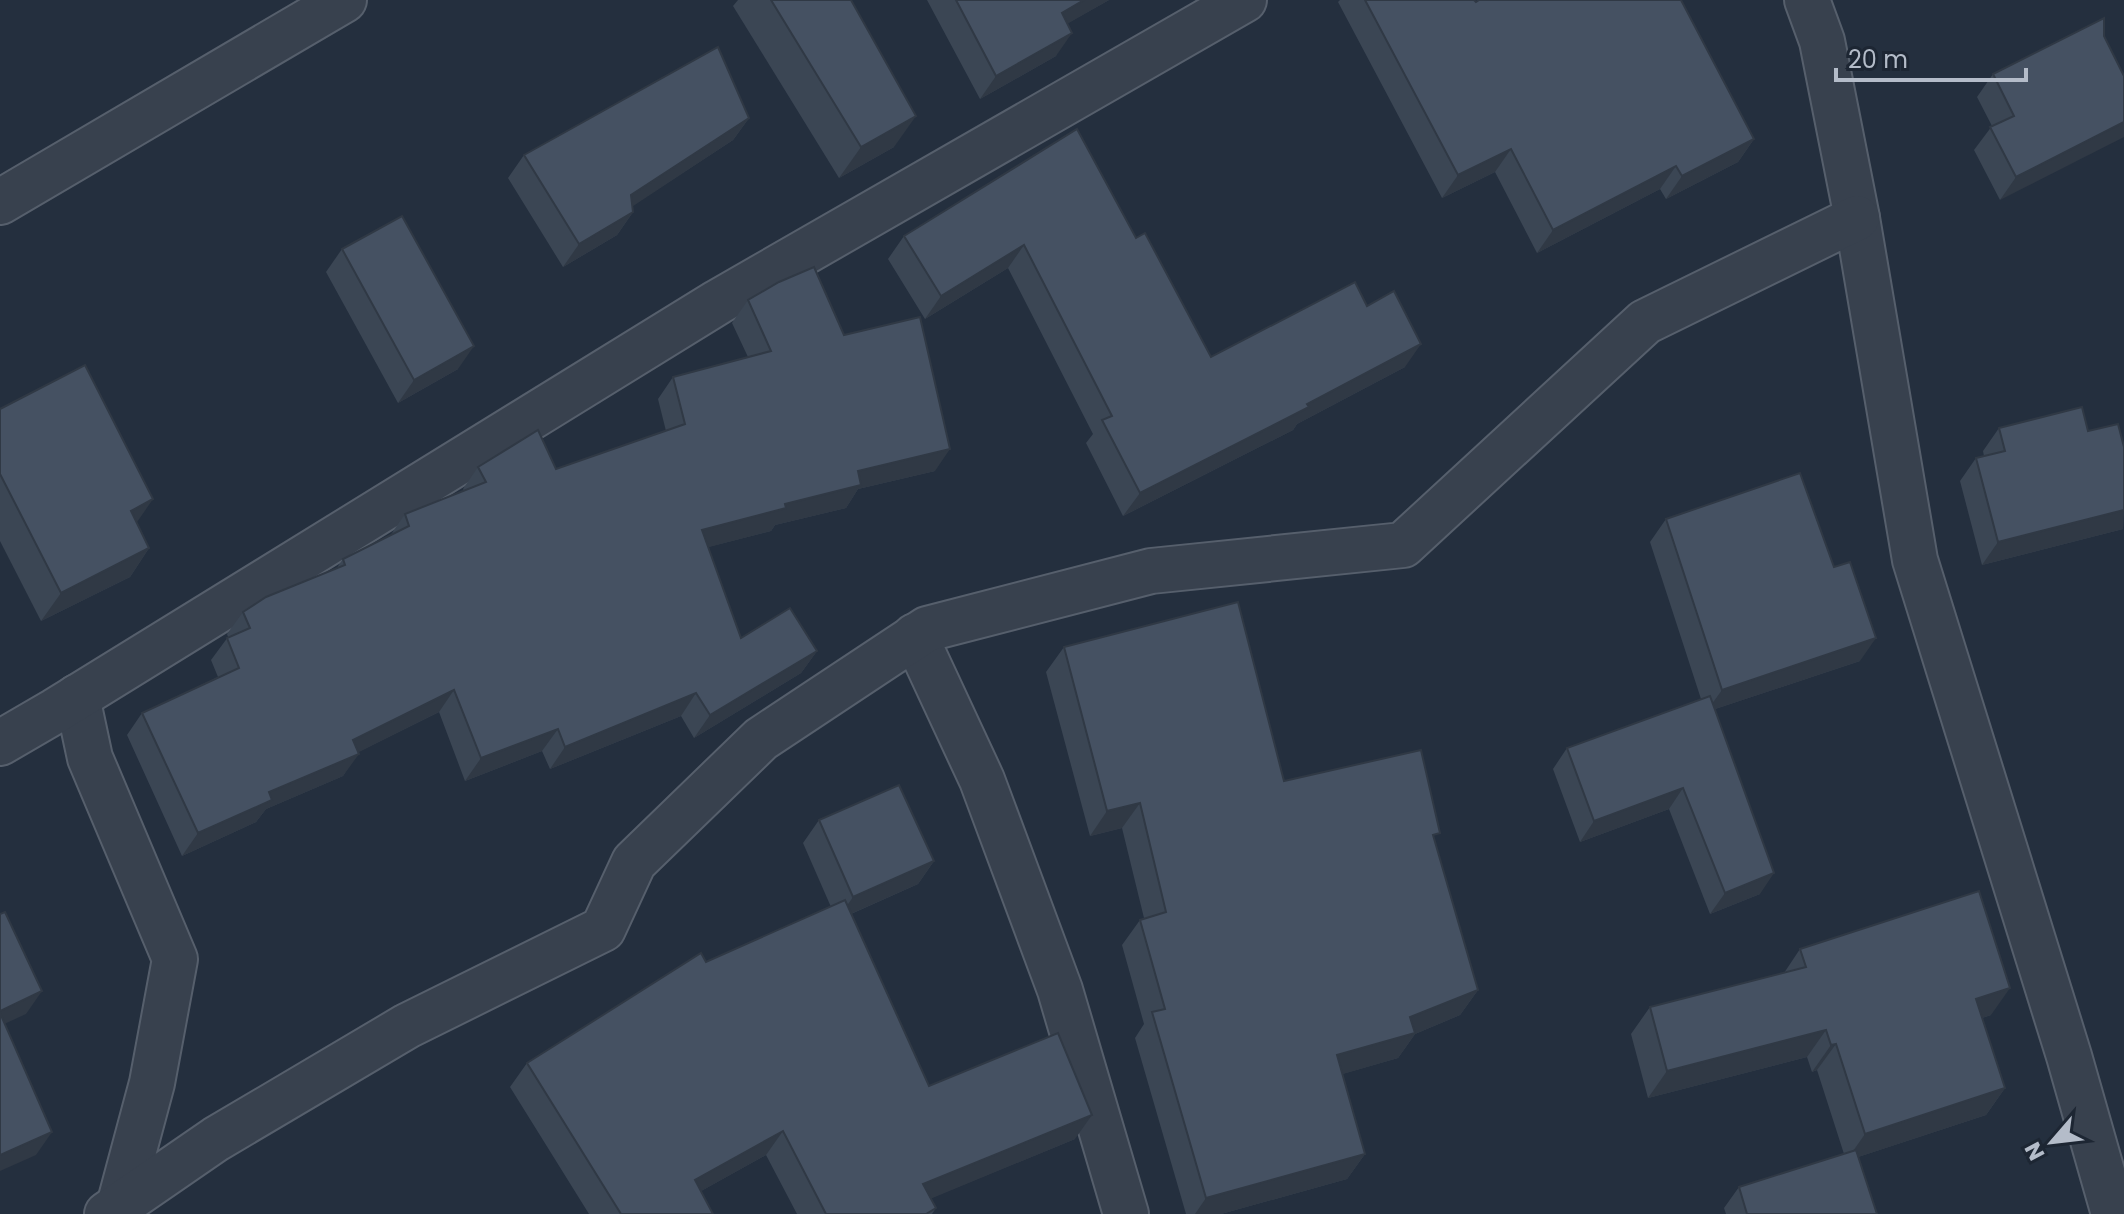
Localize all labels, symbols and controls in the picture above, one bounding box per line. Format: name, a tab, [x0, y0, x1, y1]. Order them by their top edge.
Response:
scale bar	[1836, 32, 2026, 82]
text: 20 m	[1848, 43, 1908, 76]
north arrow	[2012, 1102, 2092, 1182]
text: N	[2017, 1137, 2052, 1166]

